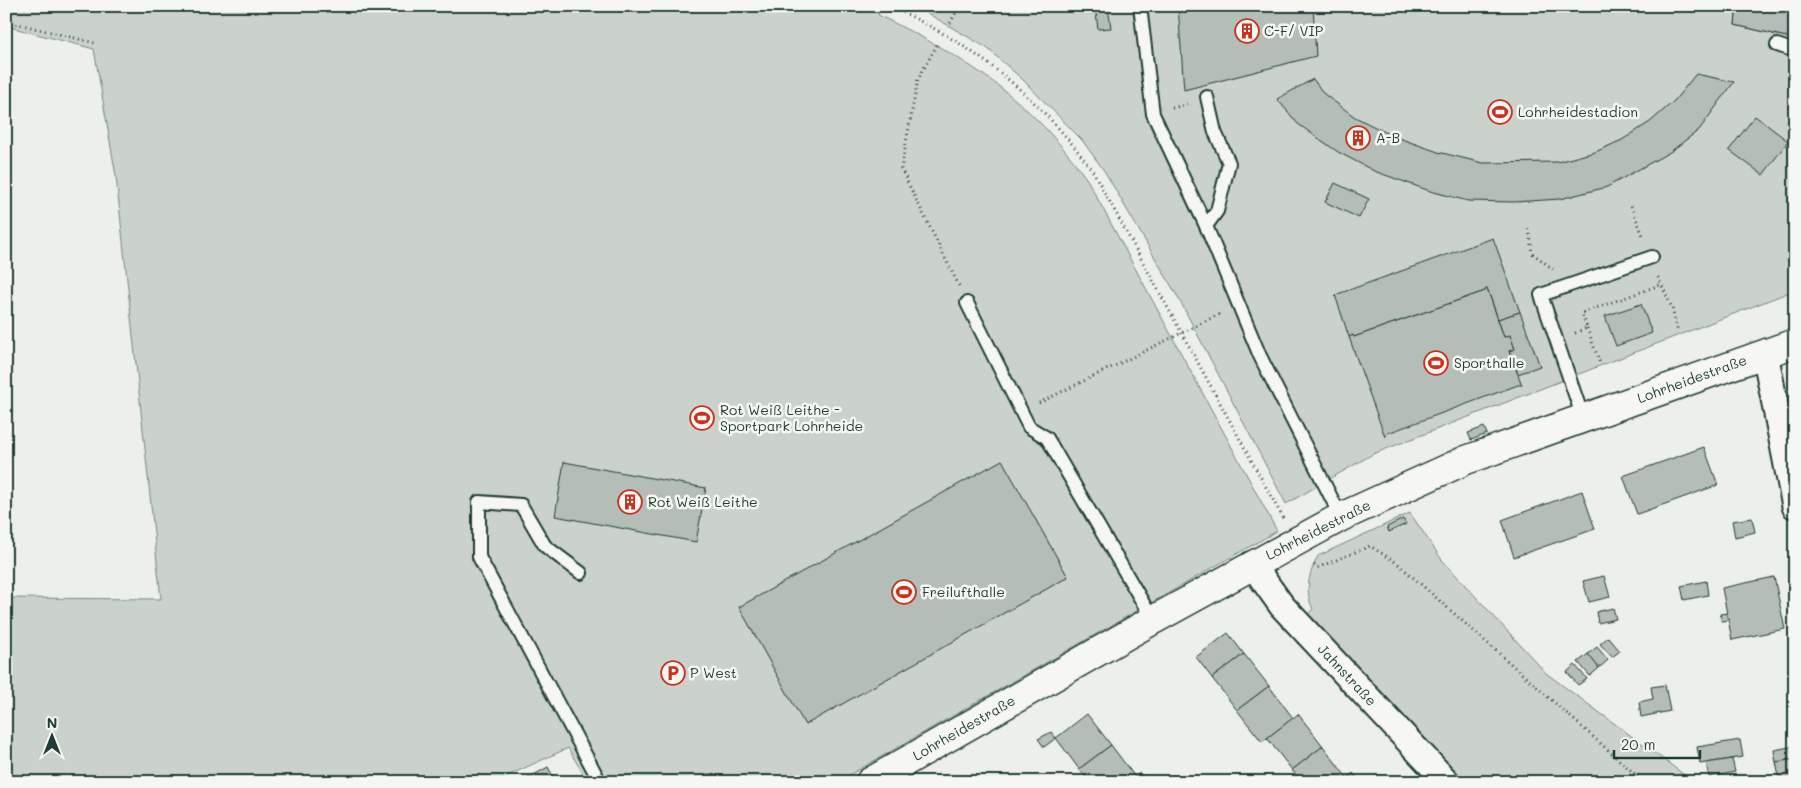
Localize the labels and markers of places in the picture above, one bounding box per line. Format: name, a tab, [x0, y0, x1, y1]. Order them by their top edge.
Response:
building icon: C-F/ VIP	[1234, 18, 1260, 44]
place label: C-F/ VIP	[1264, 21, 1324, 40]
sports icon: Lohrheidestadion	[1487, 99, 1513, 125]
place label: Lohrheidestadion	[1518, 102, 1638, 121]
building icon: A-B	[1345, 125, 1371, 151]
place label: A-B	[1376, 128, 1400, 147]
sports icon: Sporthalle	[1423, 350, 1449, 376]
place label: Sporthalle	[1454, 353, 1524, 372]
place label: Rot Weiß Leithe - Sportpark Lohrheide	[720, 400, 863, 435]
sports icon: Rot Weiß Leithe - Sportpark Lohrheide	[689, 405, 715, 431]
building icon: Rot Weiß Leithe	[617, 489, 643, 515]
place label: Rot Weiß Leithe	[648, 492, 758, 511]
sports icon: Freilufthalle	[891, 579, 917, 605]
place label: Freilufthalle	[922, 582, 1005, 601]
parking icon: P West	[660, 660, 686, 686]
place label: P West	[690, 663, 737, 682]

